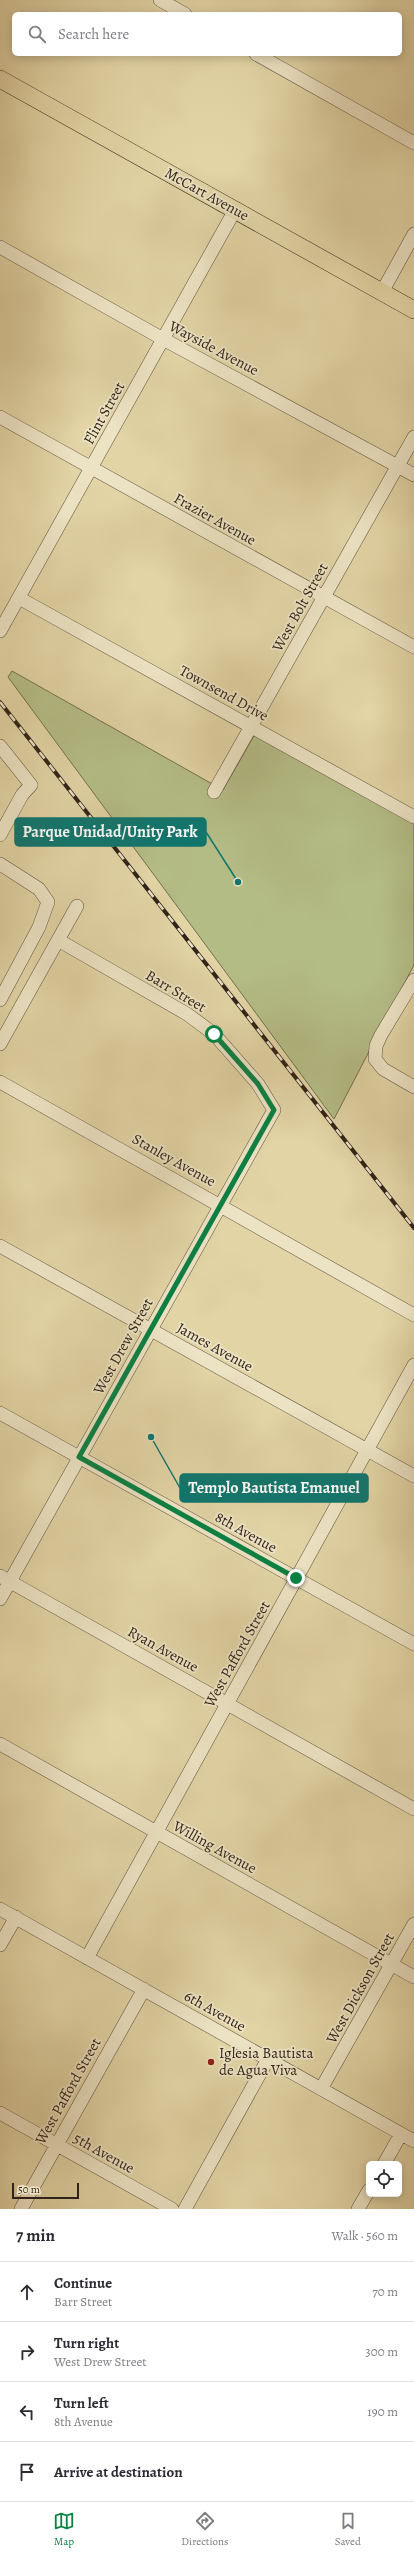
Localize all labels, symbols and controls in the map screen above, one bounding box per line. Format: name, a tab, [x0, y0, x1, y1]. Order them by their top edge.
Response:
search box	[12, 12, 402, 56]
icon: search	[26, 23, 48, 45]
text: Search here	[58, 24, 129, 44]
street label: McCart Avenue	[161, 163, 253, 226]
street label: Wayside Avenue	[165, 315, 263, 380]
street label: Flint Street	[79, 378, 129, 448]
street label: Frazier Avenue	[170, 488, 260, 550]
street label: West Bolt Street	[267, 559, 333, 656]
street label: Townsend Drive	[176, 660, 272, 726]
callout: Parque Unidad/Unity Park	[15, 818, 206, 846]
text: Parque Unidad/Unity Park	[22, 821, 198, 843]
street label: Barr Street	[142, 965, 210, 1017]
route start	[205, 1025, 223, 1043]
street label: Stanley Avenue	[129, 1129, 220, 1191]
street label: West Drew Street	[88, 1294, 158, 1398]
street label: James Avenue	[173, 1318, 257, 1376]
callout: Templo Bautista Emanuel	[180, 1474, 368, 1502]
text: Templo Bautista Emanuel	[188, 1477, 360, 1499]
street label: 8th Avenue	[211, 1507, 281, 1557]
route end	[287, 1569, 305, 1587]
street label: West Pafford Street	[199, 1597, 275, 1712]
street label: Ryan Avenue	[124, 1621, 202, 1677]
street label: Willing Avenue	[169, 1815, 261, 1878]
street label: West Dickson Street	[321, 1929, 399, 2048]
street label: 6th Avenue	[181, 1986, 250, 2036]
street label: West Pafford Street	[30, 2034, 106, 2149]
place label: Iglesia Bautista de Agua Viva	[219, 2043, 313, 2080]
marker: Iglesia Bautista de Agua Viva	[206, 2057, 216, 2067]
street label: 5th Avenue	[70, 2128, 138, 2178]
map controls	[366, 2161, 402, 2197]
button: locate	[366, 2161, 402, 2197]
scale bar	[12, 2181, 79, 2200]
text: 50 m	[18, 2182, 40, 2197]
text: 7 min	[16, 2224, 55, 2247]
text: Walk · 560 m	[332, 2227, 398, 2244]
text: Continue	[54, 2273, 112, 2293]
icon: ahead	[16, 2281, 38, 2303]
text: 70 m	[372, 2283, 398, 2300]
text: Barr Street	[54, 2293, 112, 2310]
text: Turn right	[54, 2333, 119, 2353]
icon: right	[16, 2341, 38, 2363]
text: 300 m	[365, 2343, 398, 2360]
text: West Drew Street	[54, 2353, 147, 2370]
text: Turn left	[54, 2393, 109, 2413]
icon: left	[16, 2401, 38, 2423]
text: 190 m	[367, 2403, 398, 2420]
text: 8th Avenue	[54, 2413, 113, 2430]
icon: arrive	[16, 2461, 38, 2483]
text: Arrive at destination	[54, 2462, 183, 2482]
tab: Map	[53, 2510, 75, 2549]
tab: Directions	[181, 2510, 229, 2549]
tab: Saved	[335, 2510, 361, 2549]

